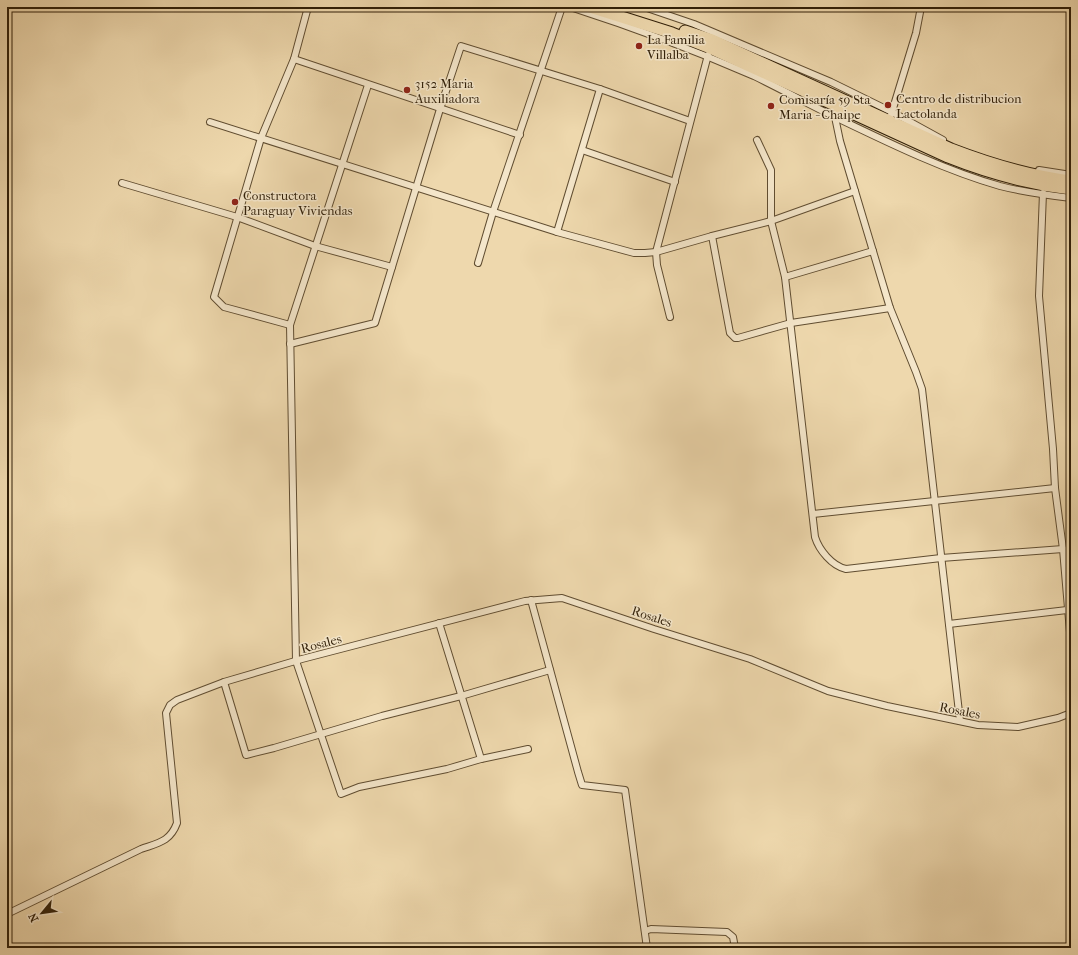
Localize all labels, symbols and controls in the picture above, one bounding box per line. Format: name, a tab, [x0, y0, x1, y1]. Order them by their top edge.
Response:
place label: La Familia Villalba	[646, 32, 706, 62]
marker: La Familia Villalba	[634, 41, 644, 51]
place label: 3152 Maria Auxiliadora	[414, 76, 481, 106]
marker: 3152 Maria Auxiliadora	[402, 85, 412, 95]
place label: Centro de distribucion Lactolanda	[896, 91, 1022, 121]
place label: Comisaría 59 Sta Maria - Chaipe	[779, 92, 871, 122]
marker: Centro de distribucion Lactolanda	[883, 100, 893, 110]
marker: Comisaría 59 Sta Maria - Chaipe	[766, 101, 776, 111]
place label: Constructora Paraguay Viviendas	[243, 188, 353, 218]
marker: Constructora Paraguay Viviendas	[230, 197, 240, 207]
street label: Rosales	[630, 603, 674, 630]
street label: Rosales	[299, 631, 343, 656]
street label: Rosales	[938, 699, 982, 722]
north arrow	[22, 893, 62, 933]
text: N	[26, 910, 41, 924]

